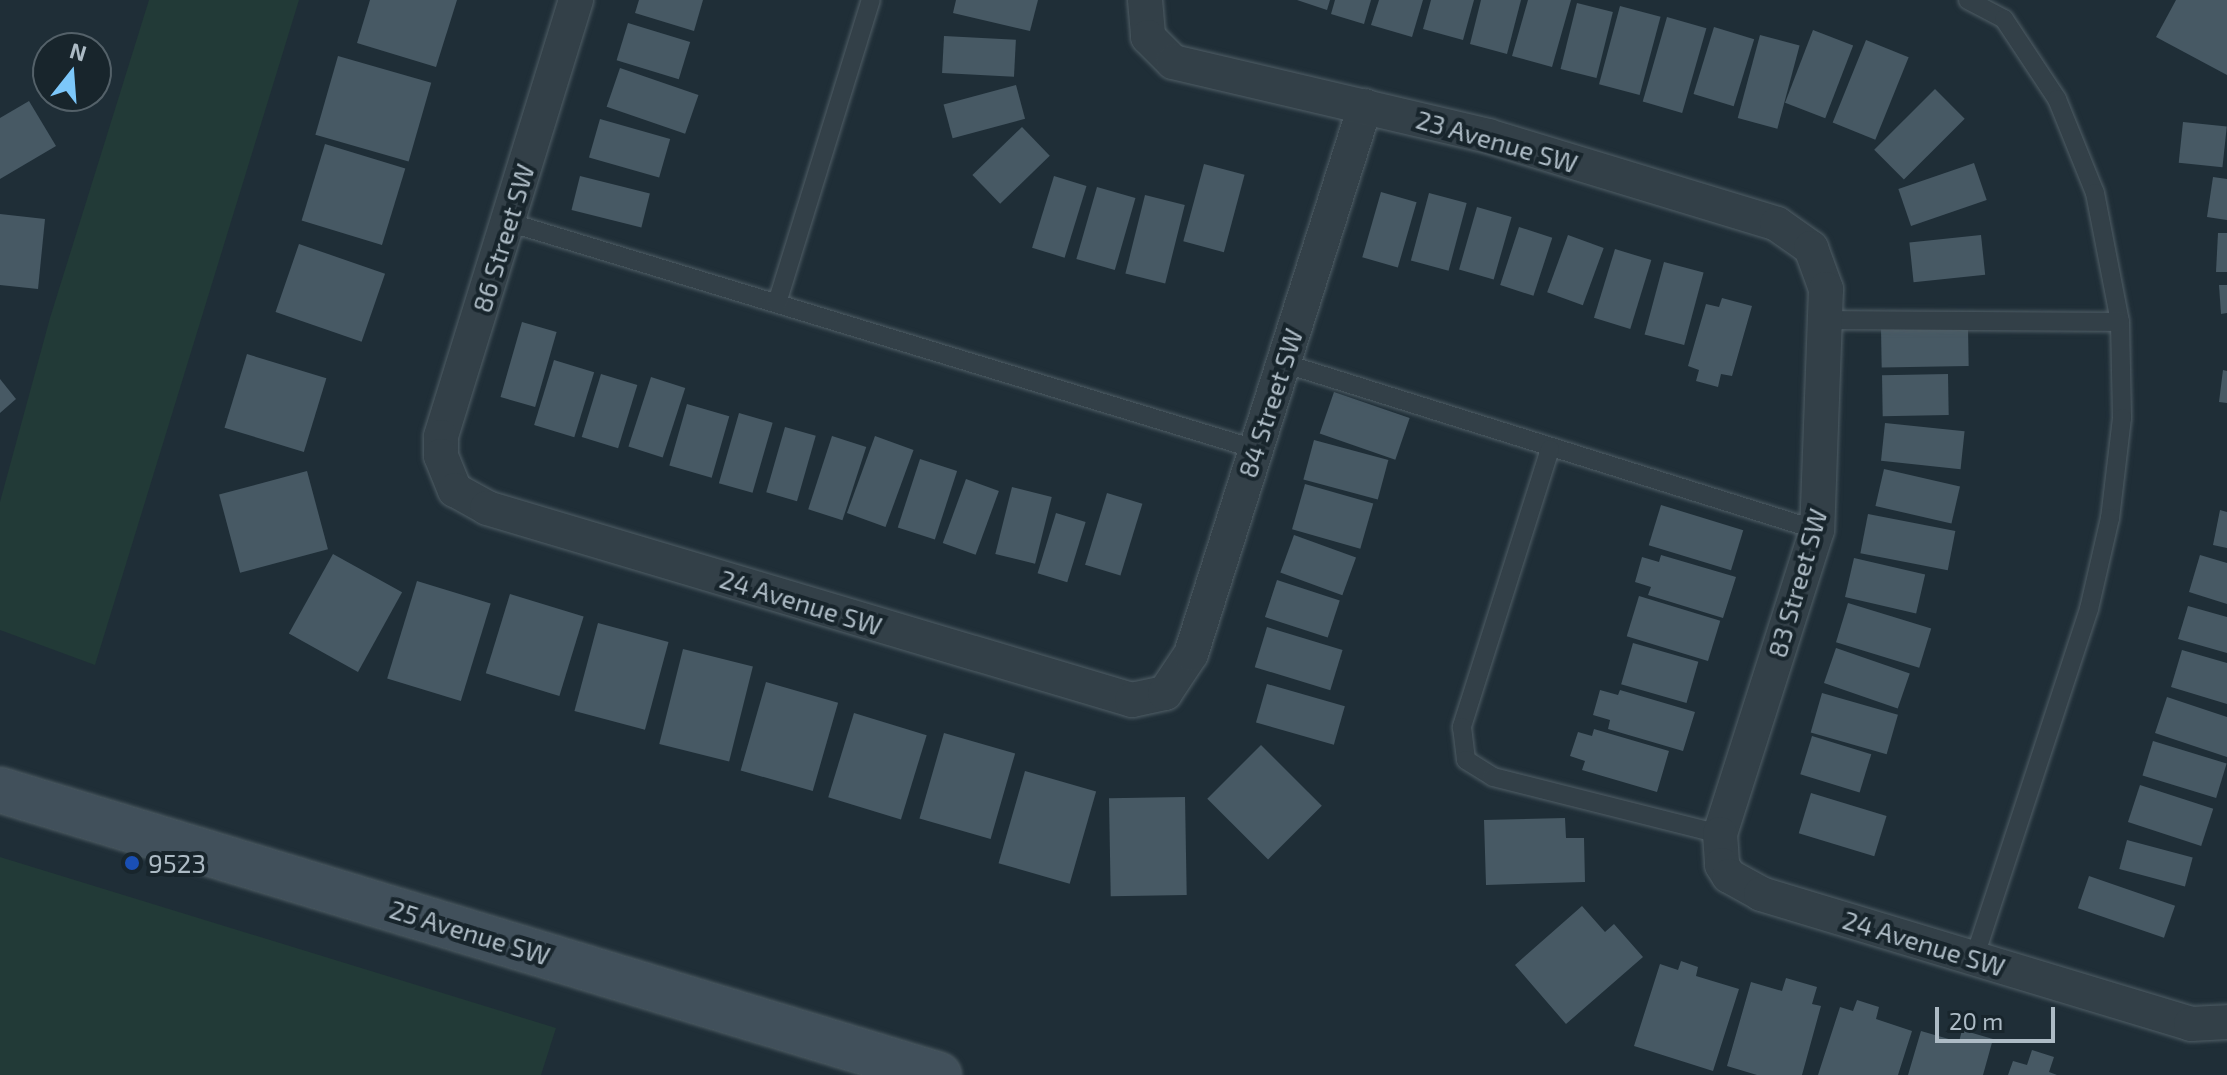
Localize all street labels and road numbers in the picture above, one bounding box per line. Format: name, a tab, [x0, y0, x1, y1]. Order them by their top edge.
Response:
street label: 23 Avenue SW	[1412, 103, 1582, 179]
street label: 86 Street SW	[466, 160, 540, 316]
street label: 84 Street SW	[1231, 325, 1309, 481]
street label: 83 Street SW	[1761, 505, 1833, 661]
street label: 24 Avenue SW	[716, 562, 886, 642]
street label: 25 Avenue SW	[386, 893, 554, 971]
street label: 24 Avenue SW	[1839, 903, 2009, 983]

